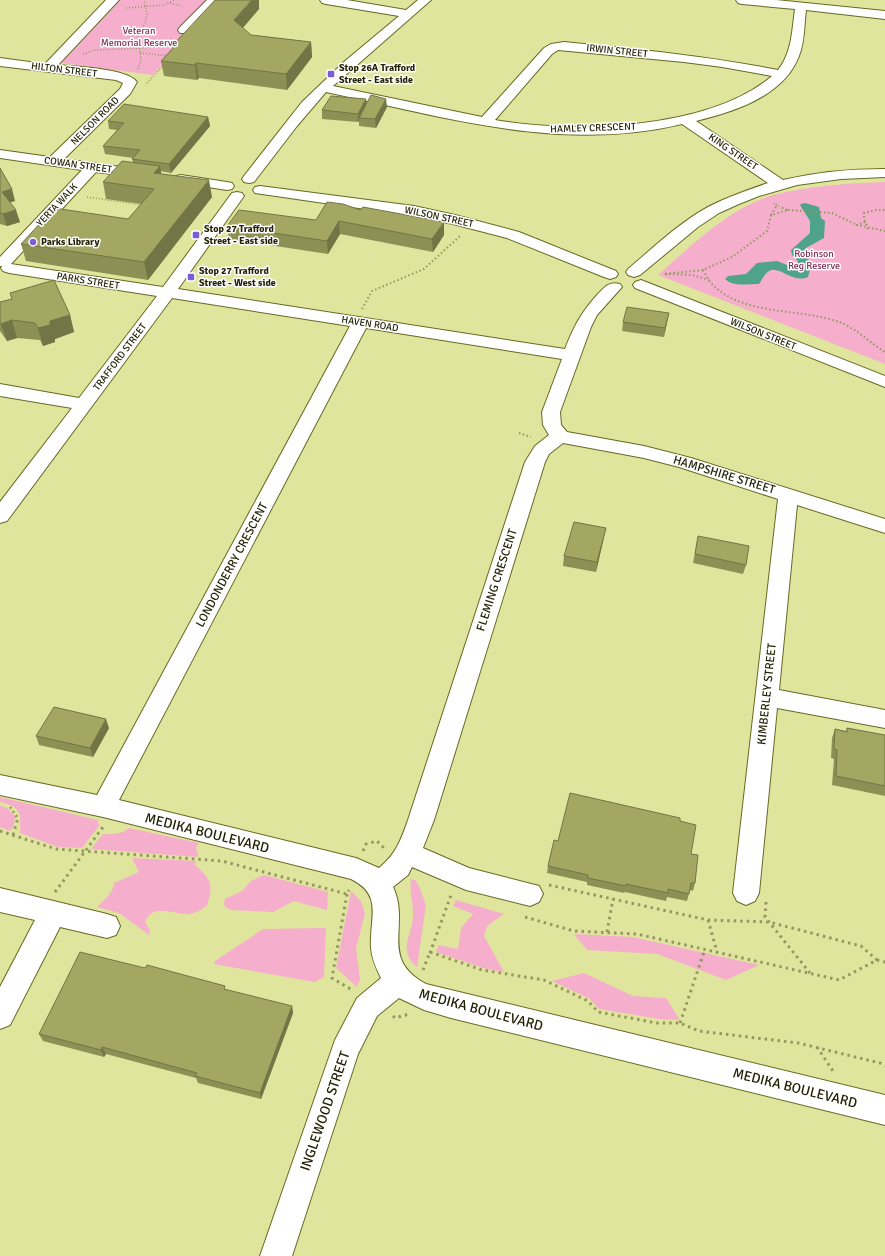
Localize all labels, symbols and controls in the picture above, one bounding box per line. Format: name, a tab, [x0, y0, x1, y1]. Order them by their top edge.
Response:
park label: Veteran Memorial Reserve	[101, 25, 177, 49]
street label: IRWIN STREET	[586, 42, 648, 60]
street label: HILTON STREET	[30, 60, 98, 80]
place label: Stop 26A Trafford Street - East side	[339, 62, 416, 86]
marker: Stop 26A Trafford Street - East side	[326, 69, 336, 79]
street label: NELSON ROAD	[68, 94, 122, 148]
street label: HAMLEY CRESCENT	[550, 121, 636, 135]
street label: KING STREET	[706, 131, 760, 173]
street label: COWAN STREET	[43, 154, 113, 176]
street label: YERTA WALK	[34, 181, 80, 229]
street label: WILSON STREET	[403, 204, 475, 230]
place label: Stop 27 Trafford Street - East side	[204, 223, 278, 247]
marker: Stop 27 Trafford Street - East side	[191, 230, 201, 240]
place label: Parks Library	[41, 236, 99, 248]
marker: Parks Library	[28, 237, 38, 247]
park label: Robinson Reg Reserve	[788, 248, 840, 272]
place label: Stop 27 Trafford Street - West side	[199, 265, 276, 289]
street label: PARKS STREET	[56, 270, 120, 292]
marker: Stop 27 Trafford Street - West side	[186, 272, 196, 282]
street label: HAVEN ROAD	[341, 314, 399, 334]
street label: WILSON STREET	[728, 315, 798, 353]
street label: TRAFFORD STREET	[91, 321, 149, 393]
street label: HAMPSHIRE STREET	[671, 452, 777, 498]
street label: LONDONDERRY CRESCENT	[193, 500, 271, 630]
street label: FLEMING CRESCENT	[473, 527, 521, 633]
street label: KIMBERLEY STREET	[754, 642, 780, 746]
street label: MEDIKA BOULEVARD	[143, 809, 271, 857]
street label: MEDIKA BOULEVARD	[417, 985, 545, 1035]
street label: INGLEWOOD STREET	[297, 1049, 354, 1173]
street label: MEDIKA BOULEVARD	[731, 1064, 859, 1112]

